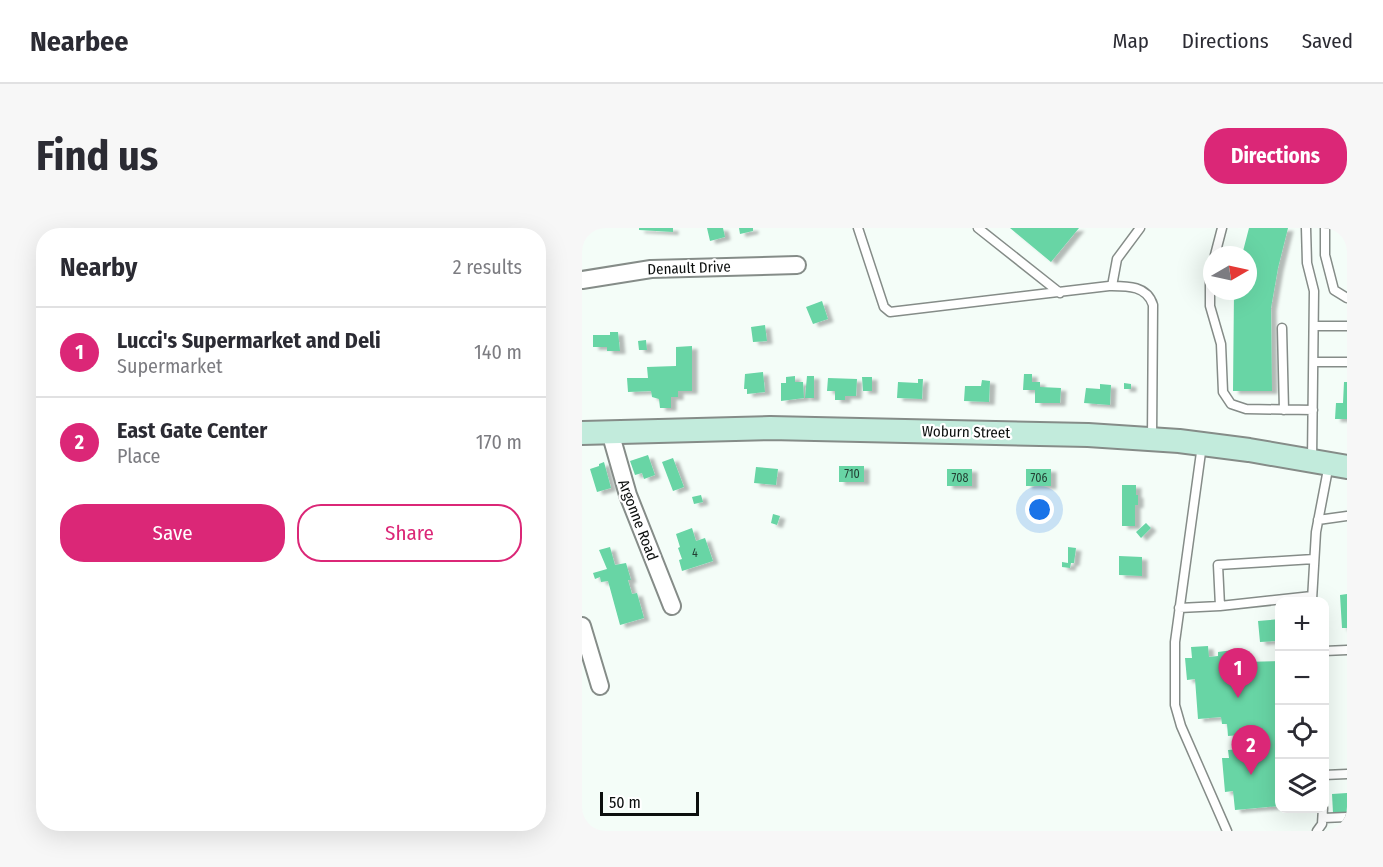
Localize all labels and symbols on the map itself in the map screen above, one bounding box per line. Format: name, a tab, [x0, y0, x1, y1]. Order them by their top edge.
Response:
north arrow	[1203, 246, 1257, 300]
street label: Denault Drive	[647, 258, 731, 278]
street label: Woburn Street	[922, 422, 1010, 442]
house number: 710	[844, 467, 860, 481]
house number: 708	[952, 471, 968, 485]
house number: 706	[1031, 471, 1048, 485]
street label: Argonne Road	[614, 477, 662, 563]
your location	[1025, 495, 1054, 524]
house number: 4	[692, 546, 698, 560]
pin: 1	[1218, 648, 1258, 698]
pin: 2	[1232, 726, 1270, 775]
scale bar	[600, 789, 699, 816]

